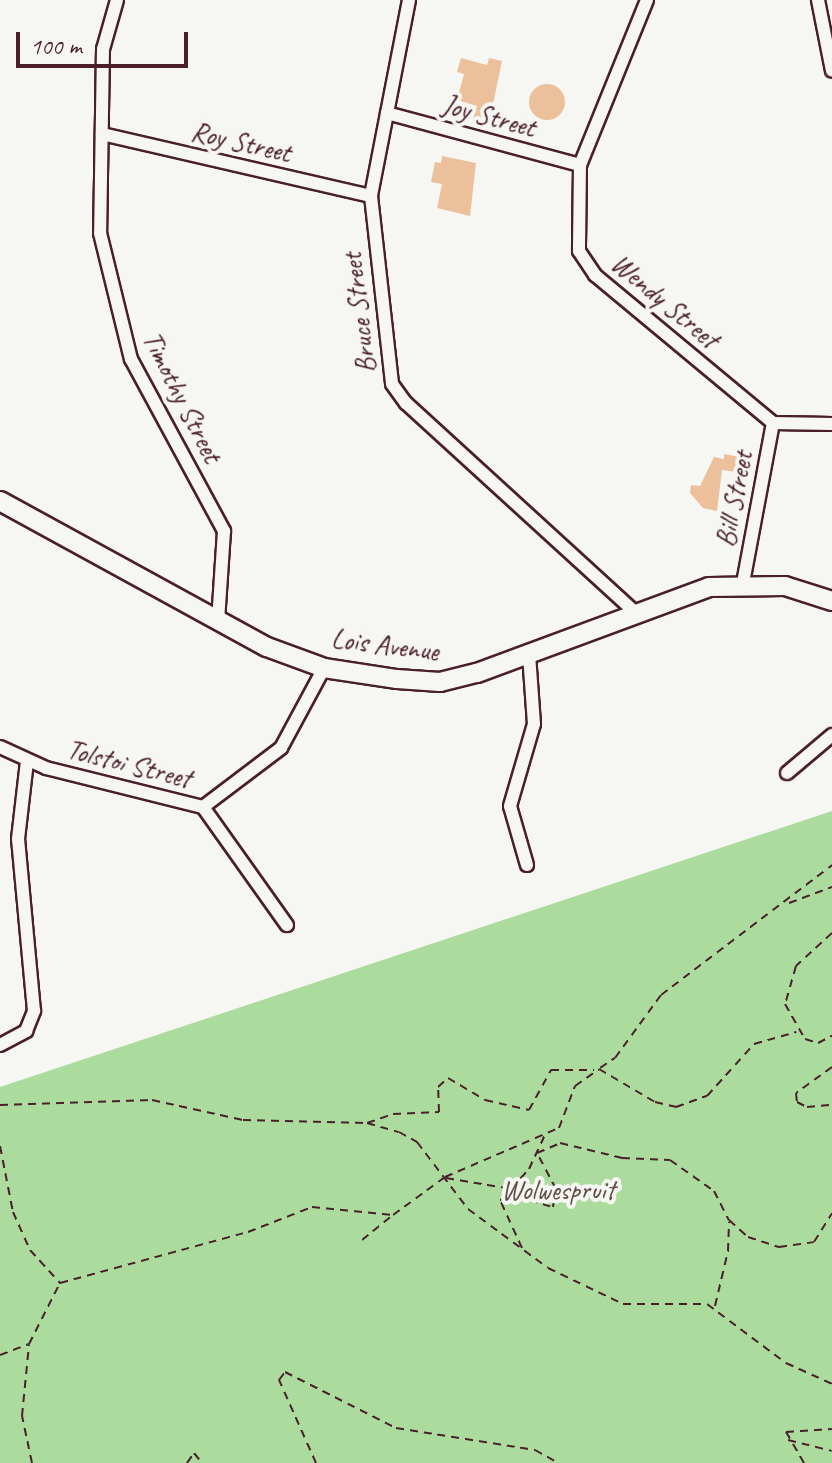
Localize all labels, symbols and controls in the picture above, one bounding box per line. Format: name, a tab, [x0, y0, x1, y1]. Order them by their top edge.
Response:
scale bar	[20, 16, 192, 66]
text: 100 m	[30, 31, 82, 61]
street label: Joy Street	[439, 87, 539, 145]
street label: Roy Street	[188, 114, 294, 170]
street label: Wendy Street	[604, 246, 726, 356]
street label: Bruce Street	[335, 251, 383, 375]
street label: Timothy Street	[135, 326, 229, 468]
street label: Bill Street	[708, 448, 760, 550]
street label: Lois Avenue	[329, 622, 441, 668]
street label: Tolstoi Street	[64, 732, 194, 796]
park label: Wolwespruit	[501, 1173, 615, 1207]

